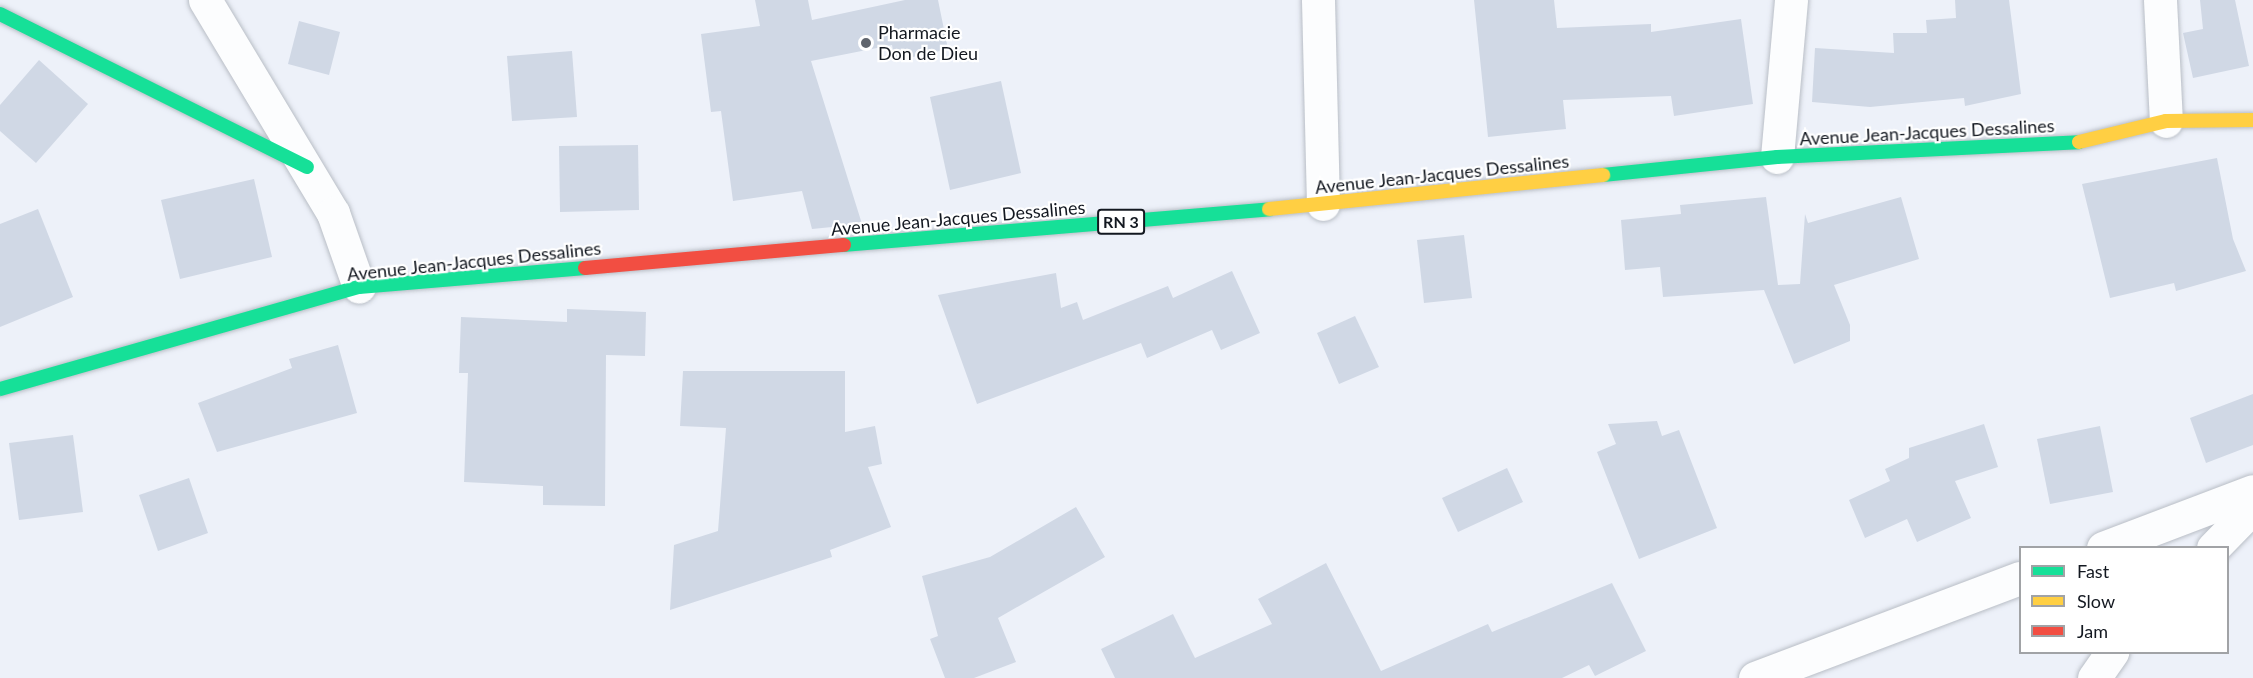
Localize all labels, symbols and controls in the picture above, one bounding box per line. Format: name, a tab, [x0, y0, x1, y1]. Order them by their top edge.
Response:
place label: Pharmacie Don de Dieu	[878, 22, 978, 64]
marker: Pharmacie Don de Dieu	[859, 36, 873, 50]
street label: Avenue Jean-Jacques Dessalines	[1799, 115, 2055, 149]
street label: Avenue Jean-Jacques Dessalines	[1314, 150, 1570, 198]
street label: Avenue Jean-Jacques Dessalines	[830, 196, 1086, 240]
road number: RN 3	[1097, 209, 1145, 235]
street label: Avenue Jean-Jacques Dessalines	[346, 237, 602, 285]
legend	[2019, 546, 2229, 654]
text: Fast	[2077, 560, 2109, 582]
text: Slow	[2077, 590, 2115, 612]
text: Jam	[2077, 620, 2108, 642]

